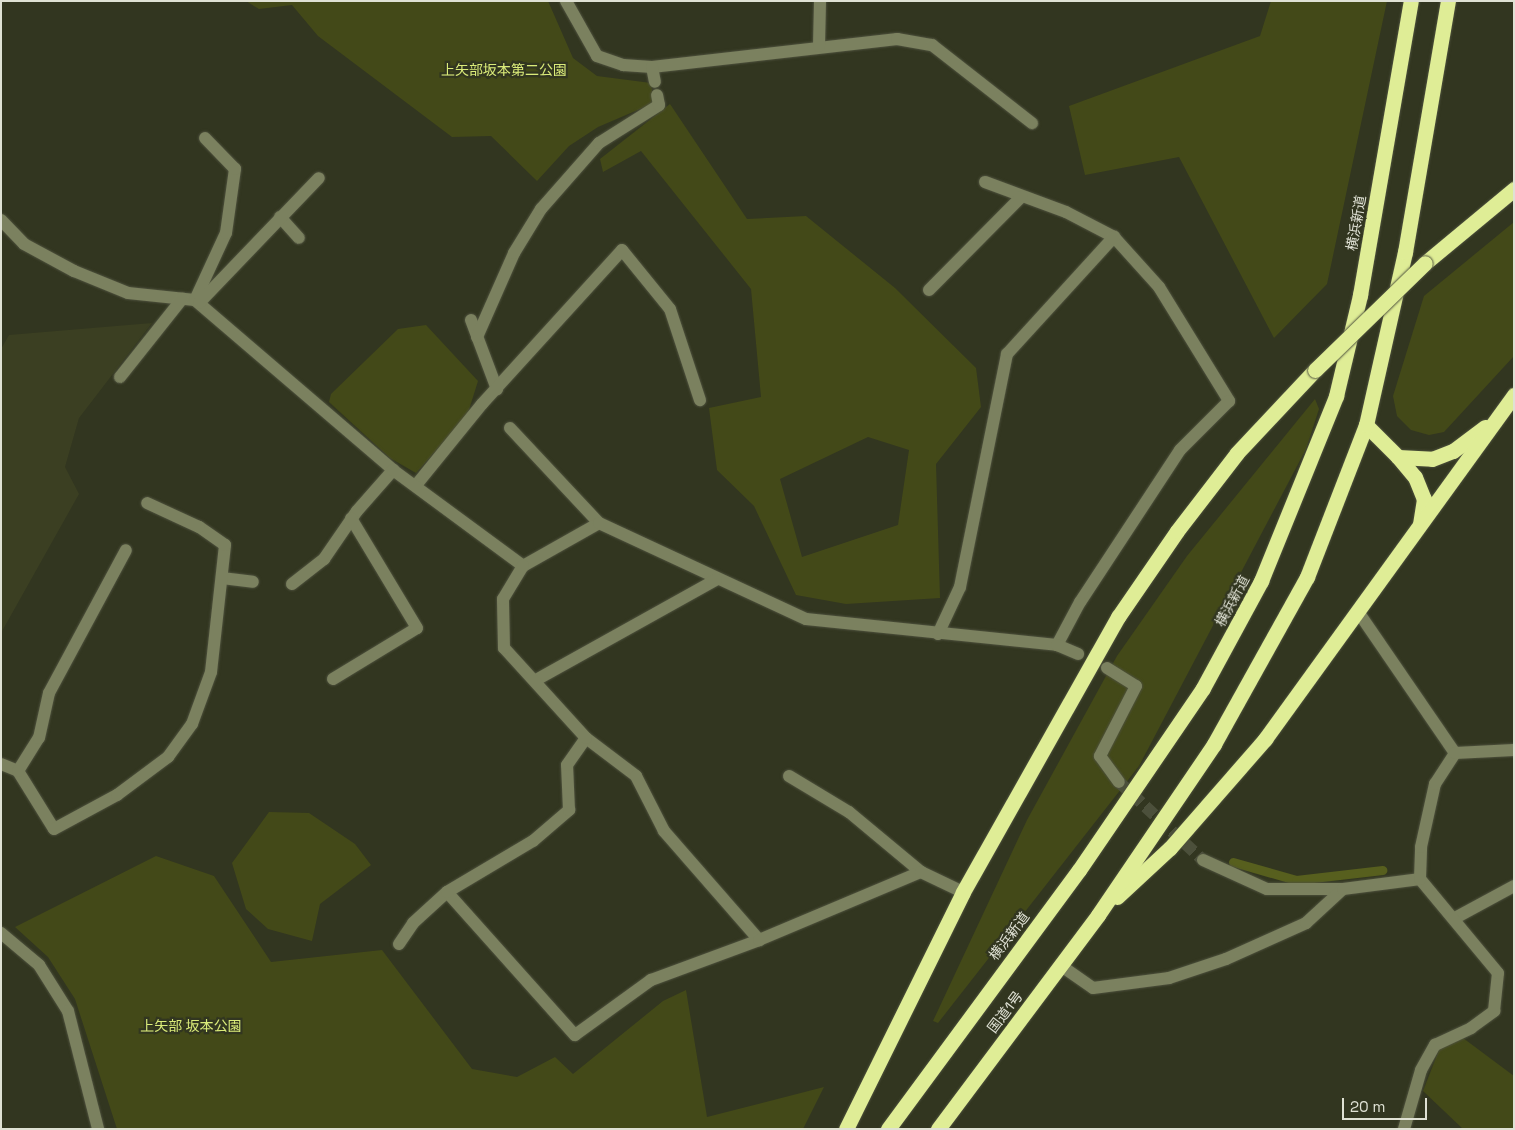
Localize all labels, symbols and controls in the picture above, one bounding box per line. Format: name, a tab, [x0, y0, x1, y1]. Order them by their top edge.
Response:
park label: 上矢部坂本第二公園	[441, 62, 567, 78]
street label: 横浜新道	[1343, 194, 1369, 252]
street label: 横浜新道	[1211, 572, 1253, 630]
street label: 横浜新道	[985, 909, 1033, 963]
street label: 国道1号	[984, 988, 1026, 1036]
park label: 上矢部 坂本公園	[140, 1018, 242, 1034]
scale bar	[1345, 1088, 1430, 1120]
text: 20 m	[1350, 1097, 1385, 1116]

